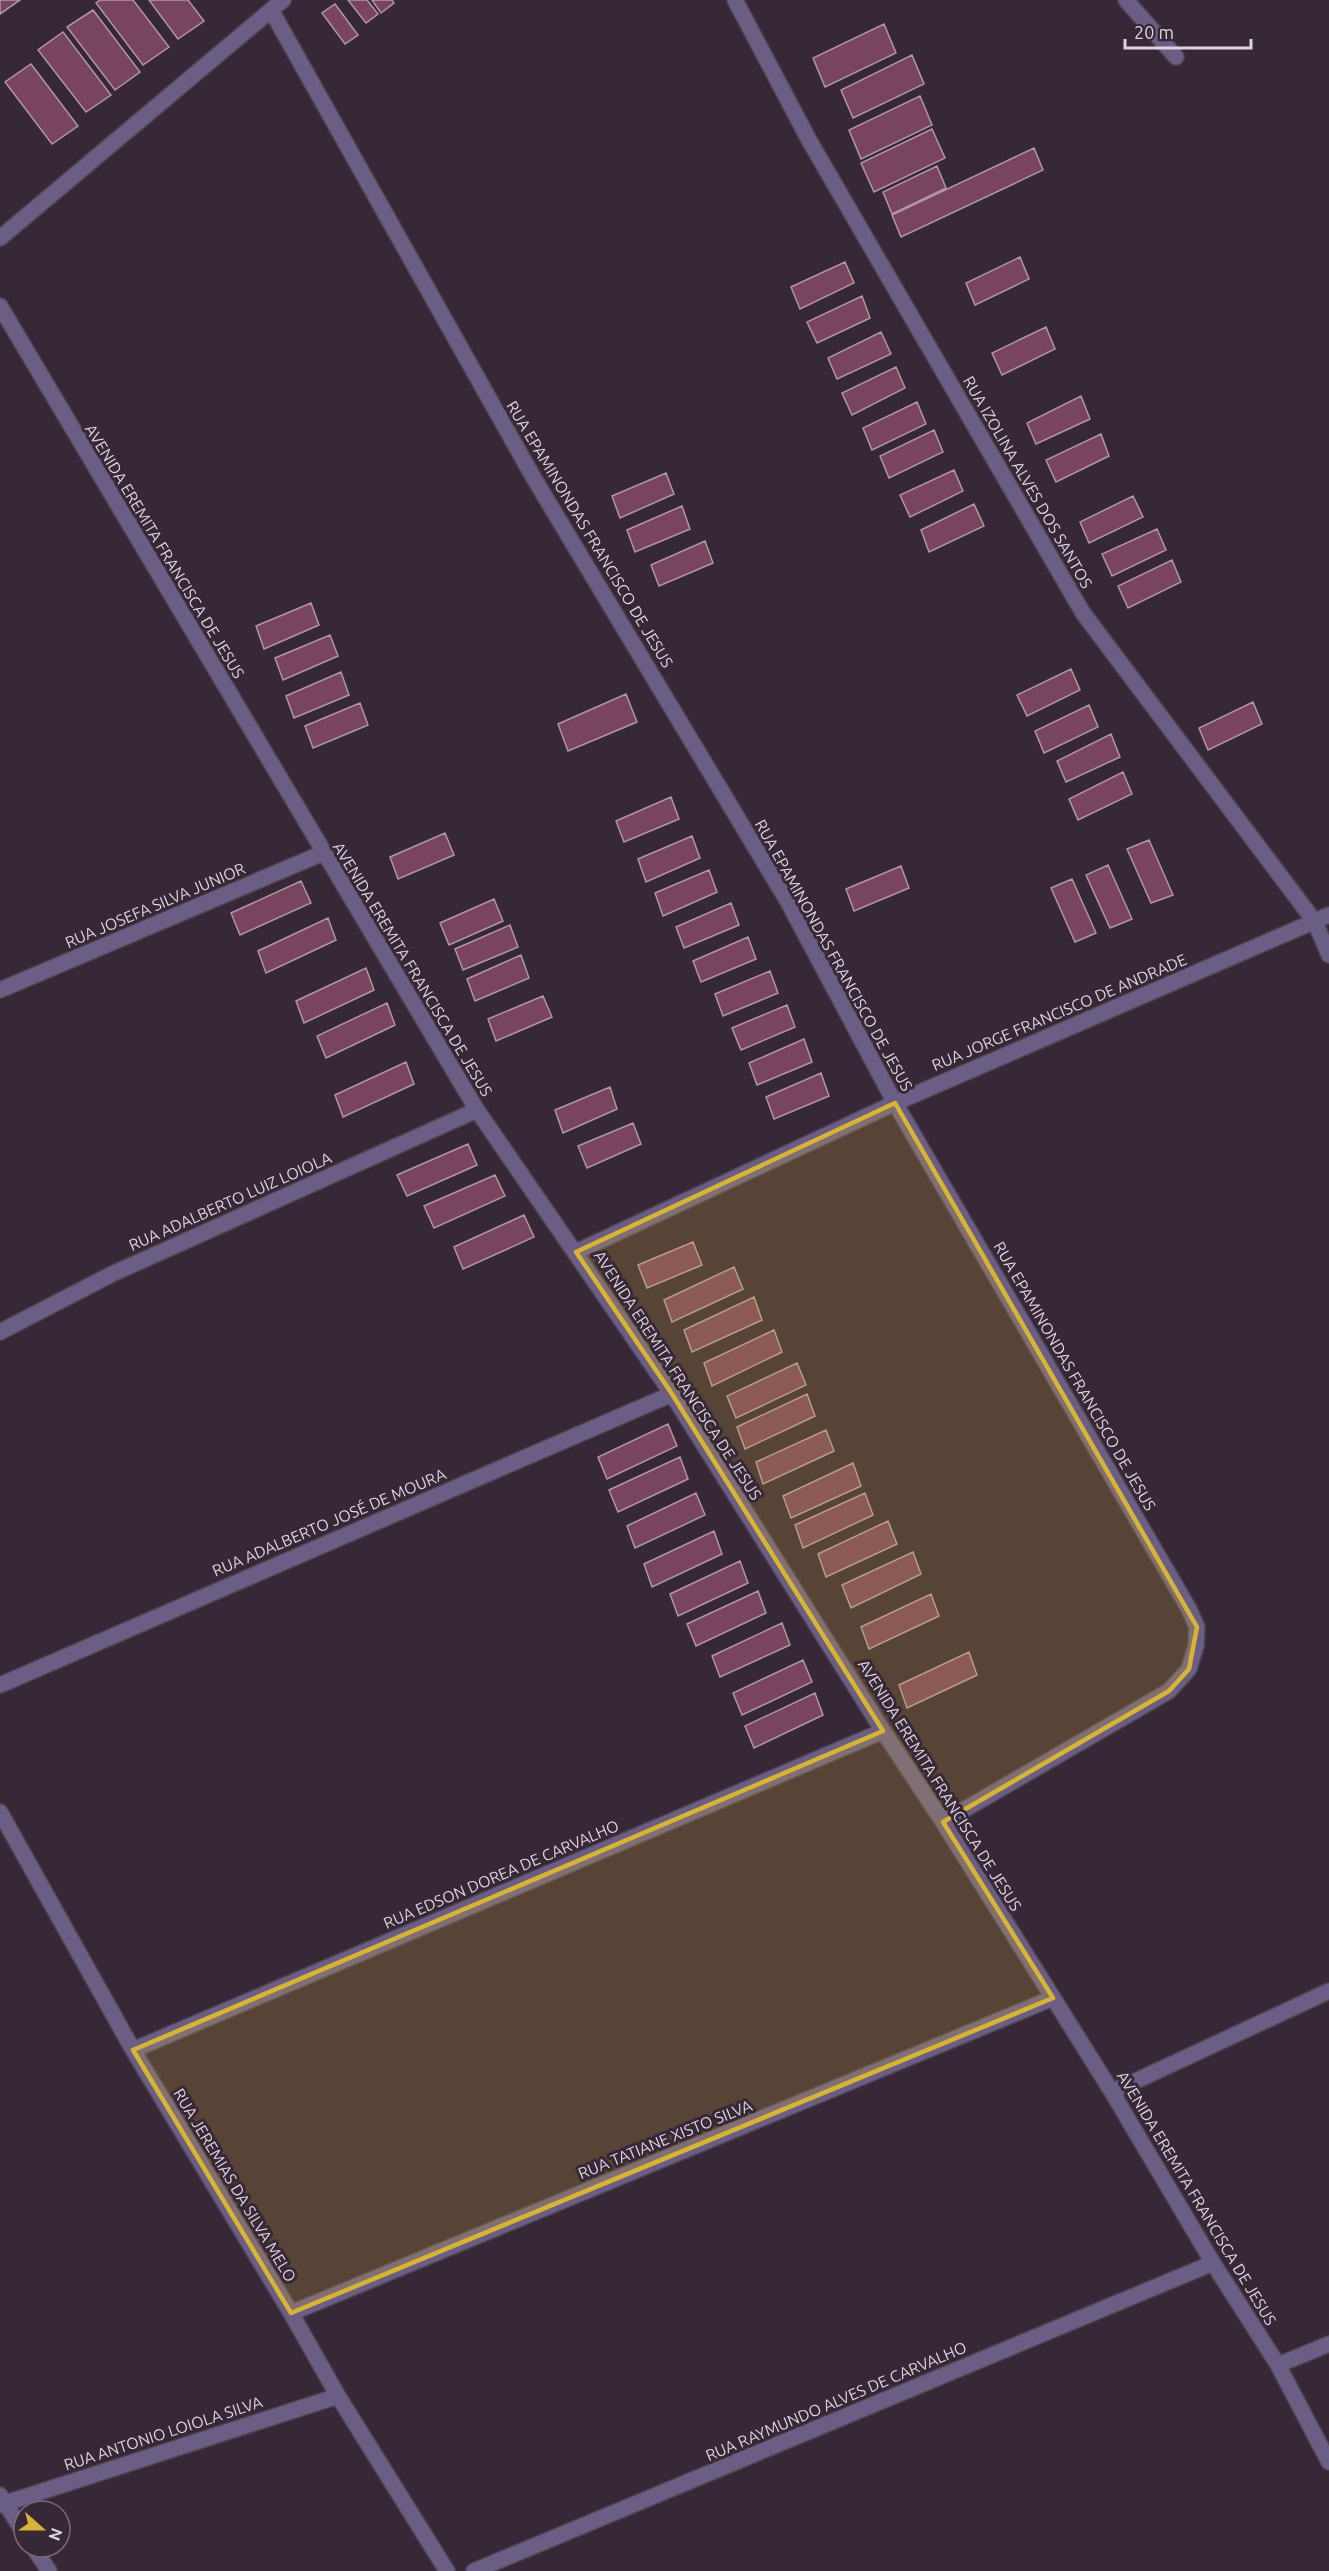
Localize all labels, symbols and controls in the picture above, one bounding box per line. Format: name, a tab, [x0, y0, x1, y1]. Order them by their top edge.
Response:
scale bar	[1125, 12, 1251, 50]
text: 20 m	[1134, 22, 1174, 42]
street label: RUA IZOLINA ALVES DOS SANTOS	[960, 373, 1096, 591]
street label: RUA EPAMINONDAS FRANCISCO DE JESUS	[503, 398, 677, 670]
street label: AVENIDA EREMITA FRANCISCA DE JESUS	[82, 421, 248, 681]
street label: RUA EPAMINONDAS FRANCISCO DE JESUS	[752, 816, 916, 1094]
street label: AVENIDA EREMITA FRANCISCA DE JESUS	[330, 839, 496, 1099]
street label: RUA JOSEFA SILVA JUNIOR	[62, 859, 248, 951]
street label: RUA JORGE FRANCISCO DE ANDRADE	[929, 950, 1189, 1074]
street label: RUA ADALBERTO LUIZ LOIOLA	[126, 1148, 335, 1254]
street label: RUA EPAMINONDAS FRANCISCO DE JESUS	[990, 1238, 1160, 1514]
street label: AVENIDA EREMITA FRANCISCA DE JESUS	[591, 1247, 765, 1503]
street label: RUA ADALBERTO JOSÉ DE MOURA	[209, 1462, 449, 1580]
street label: AVENIDA EREMITA FRANCISCA DE JESUS	[855, 1656, 1025, 1914]
street label: RUA EDSON DOREA DE CARVALHO	[381, 1816, 621, 1932]
street label: AVENIDA EREMITA FRANCISCA DE JESUS	[1114, 2068, 1280, 2328]
street label: RUA JEREMIAS DA SILVA MELO	[170, 2085, 300, 2285]
street label: RUA TATIANE XISTO SILVA	[575, 2096, 755, 2182]
street label: RUA RAYMUNDO ALVES DE CARVALHO	[703, 2338, 969, 2464]
street label: RUA ANTONIO LOIOLA SILVA	[62, 2392, 265, 2474]
north arrow	[12, 2499, 72, 2559]
text: N	[45, 2526, 67, 2543]

